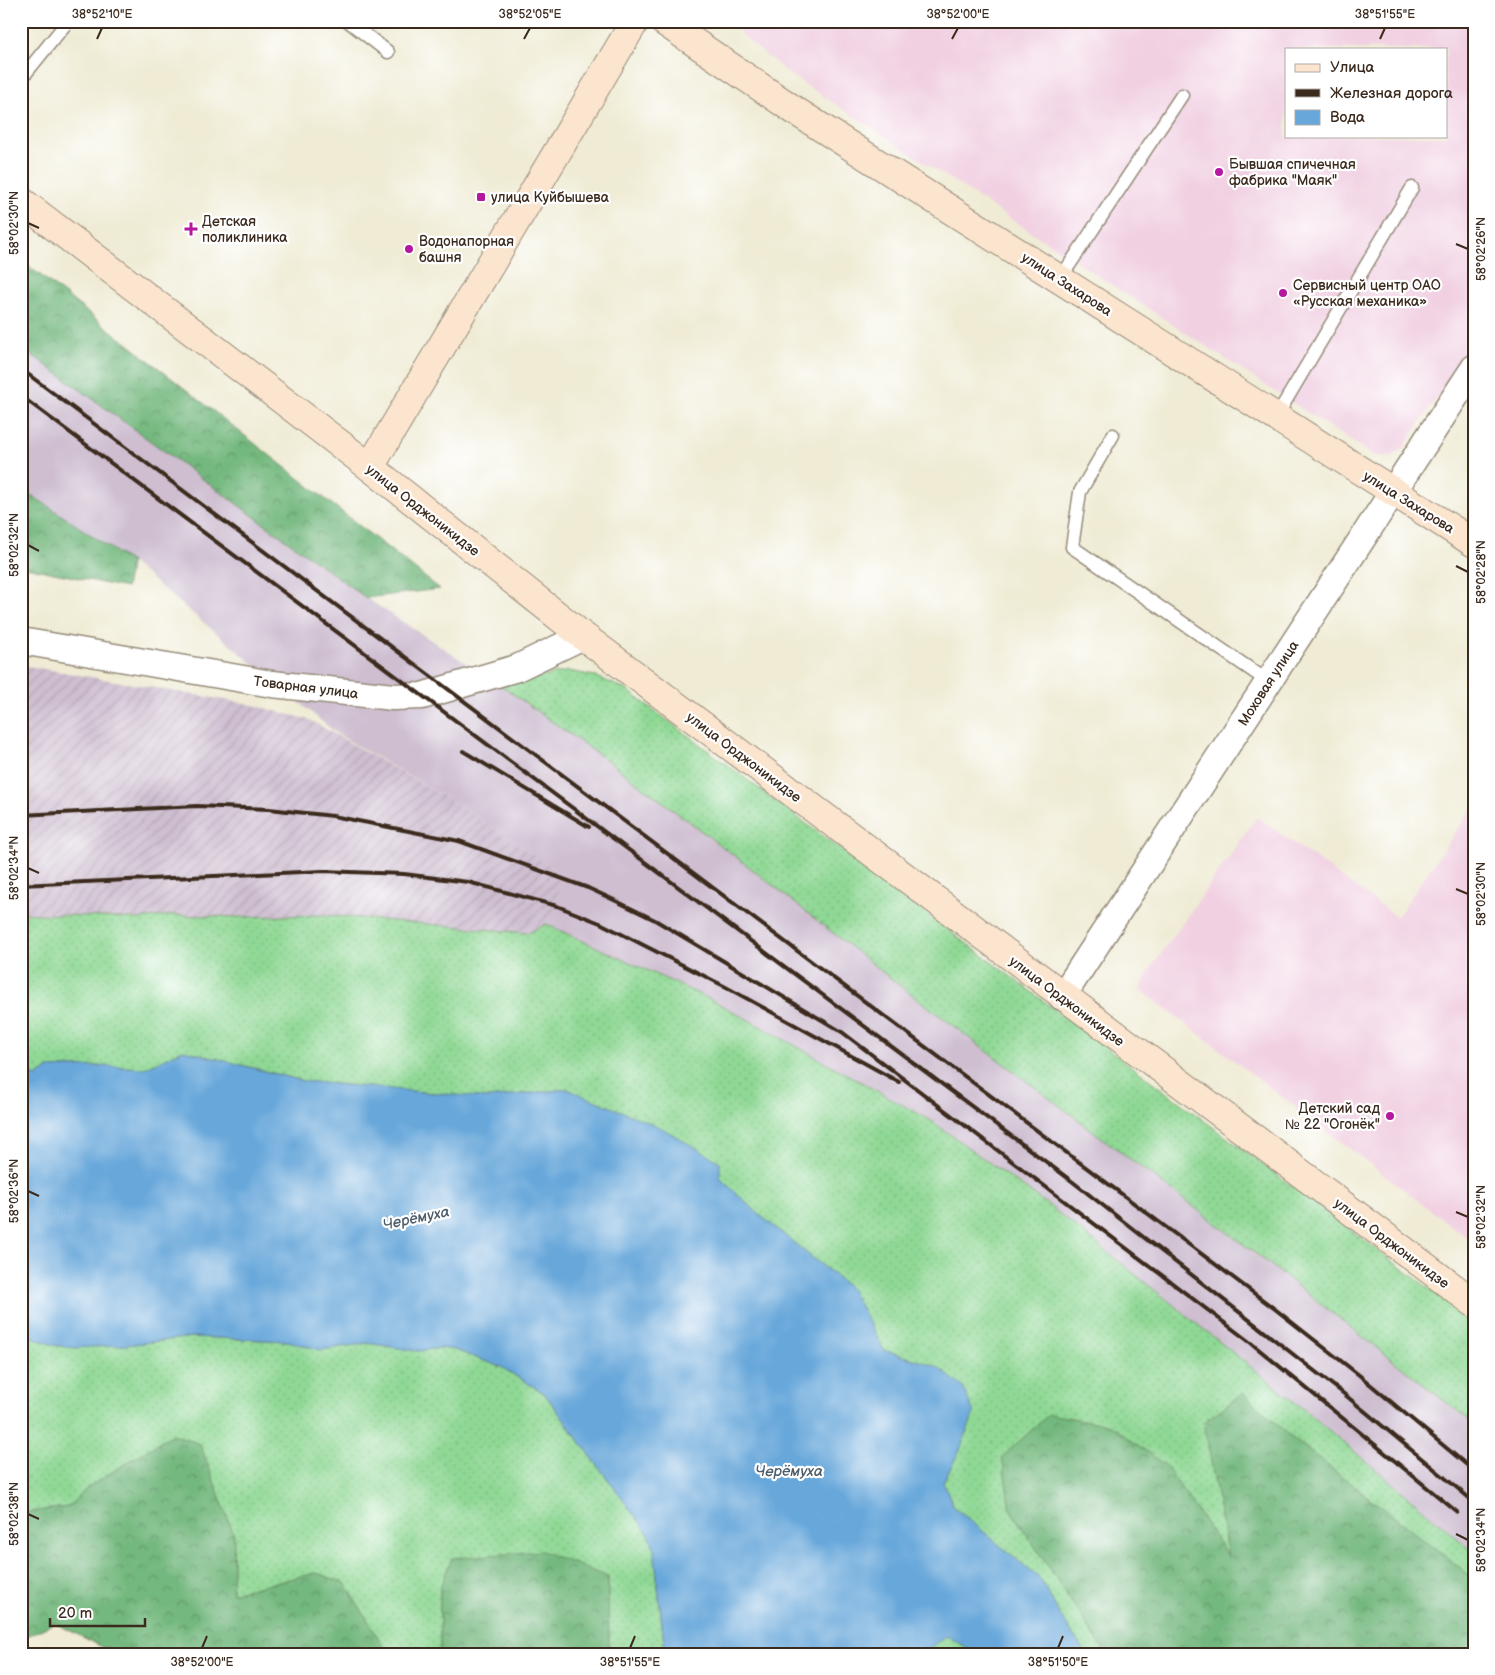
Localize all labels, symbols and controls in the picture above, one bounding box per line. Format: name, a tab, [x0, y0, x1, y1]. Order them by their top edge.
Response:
text: 38°52'10"E	[72, 7, 132, 22]
text: 38°52'05"E	[499, 7, 562, 22]
text: 38°52'00"E	[926, 7, 990, 22]
text: 38°51'55"E	[1355, 7, 1415, 22]
legend	[1285, 48, 1448, 138]
text: Улица	[1330, 58, 1375, 77]
text: Железная дорога	[1330, 84, 1453, 103]
text: Вода	[1330, 108, 1365, 127]
place label: Бывшая спичечная фабрика "Маяк"	[1229, 156, 1356, 189]
marker: Бывшая спичечная фабрика "Маяк"	[1213, 166, 1225, 178]
place label: улица Куйбышева	[491, 189, 610, 206]
text: 58°02'30"N	[7, 191, 22, 255]
marker: улица Куйбышева	[475, 191, 487, 203]
place label: Детская поликлиника	[202, 213, 288, 246]
text: 58°02'26"N	[1474, 217, 1489, 281]
marker: Детская поликлиника	[184, 222, 198, 236]
place label: Водонапорная башня	[419, 233, 514, 266]
marker: Водонапорная башня	[403, 243, 415, 255]
street label: улица Захарова	[1018, 249, 1116, 320]
place label: Сервисный центр ОАО «Русская механика»	[1293, 277, 1441, 310]
marker: Сервисный центр ОАО «Русская механика»	[1277, 287, 1289, 299]
street label: улица Орджоникидзе	[363, 461, 483, 560]
street label: улица Захарова	[1360, 468, 1458, 538]
text: 58°02'32"N	[7, 513, 22, 577]
text: 58°02'28"N	[1474, 540, 1489, 604]
street label: Моховая улица	[1235, 637, 1303, 729]
street label: Товарная улица	[253, 673, 360, 702]
street label: улица Орджоникидзе	[683, 709, 805, 806]
text: 58°02'34"N	[7, 836, 22, 900]
text: 58°02'30"N	[1474, 862, 1489, 926]
street label: улица Орджоникидзе	[1006, 953, 1128, 1050]
place label: Детский сад № 22 "Огонёк"	[1285, 1100, 1380, 1133]
marker: Детский сад № 22 "Огонёк"	[1384, 1110, 1396, 1122]
text: 58°02'36"N	[7, 1159, 22, 1223]
text: 58°02'32"N	[1474, 1185, 1489, 1249]
street label: улица Орджоникидзе	[1331, 1195, 1453, 1292]
water label: Черёмуха	[381, 1202, 451, 1235]
water label: Черёмуха	[755, 1462, 823, 1481]
text: 58°02'38"N	[7, 1482, 22, 1546]
text: 58°02'34"N	[1474, 1508, 1489, 1572]
scale bar	[50, 1595, 145, 1627]
text: 20 m	[58, 1604, 92, 1623]
text: 38°52'00"E	[170, 1655, 234, 1670]
text: 38°51'55"E	[600, 1655, 660, 1670]
text: 38°51'50"E	[1028, 1655, 1088, 1670]

